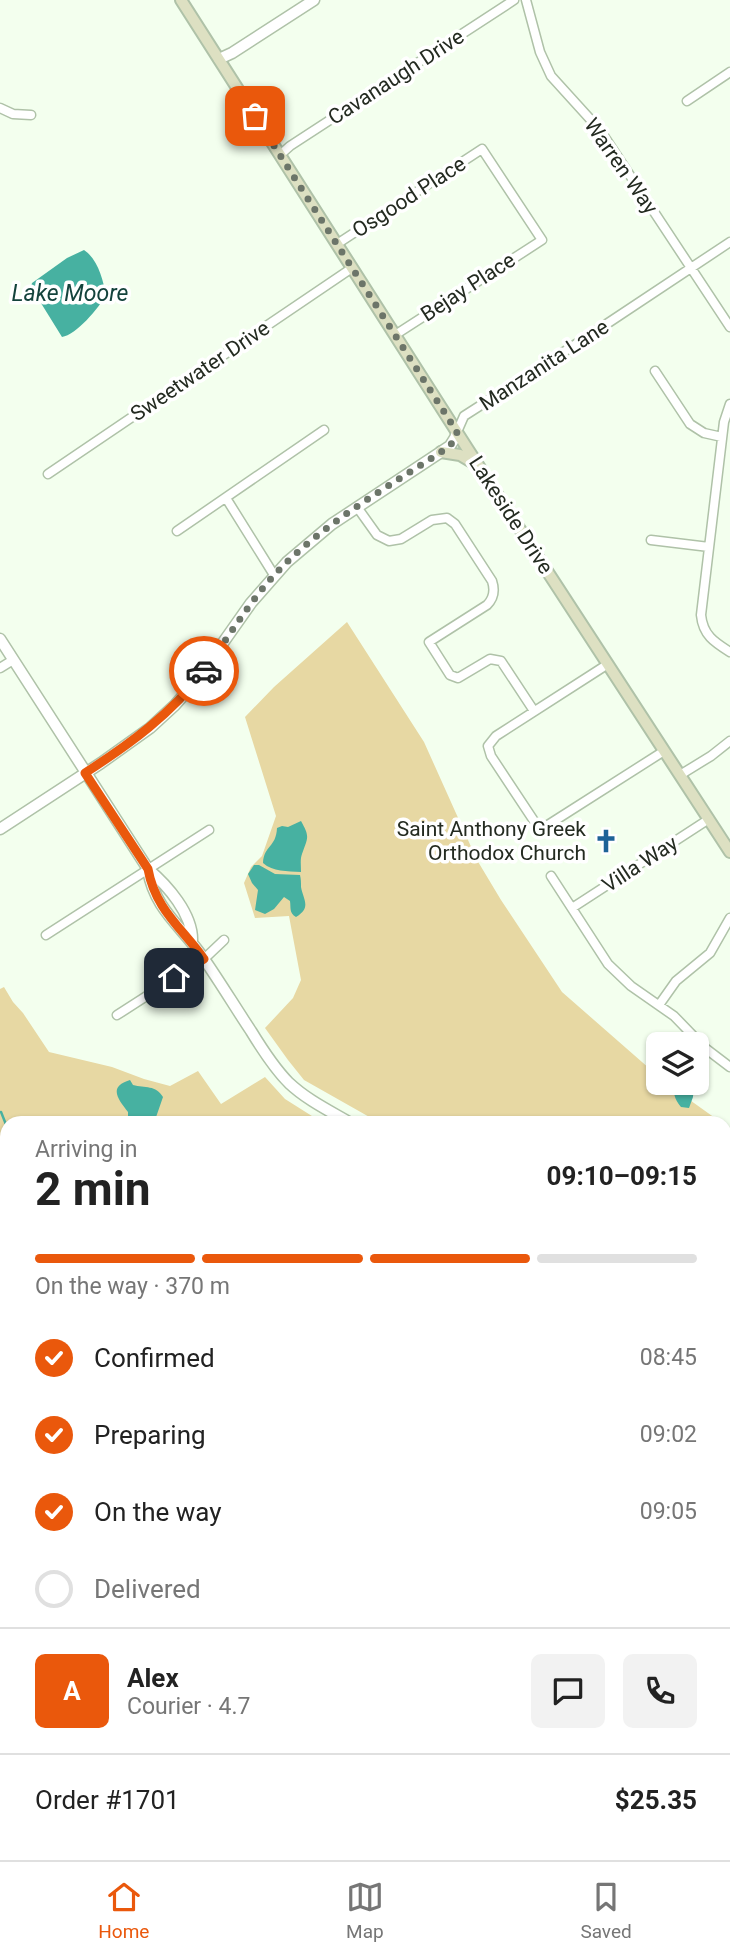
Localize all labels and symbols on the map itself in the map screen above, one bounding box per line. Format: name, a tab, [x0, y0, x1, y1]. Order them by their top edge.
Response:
street label: Cavanaugh Drive	[324, 24, 468, 130]
pin	[225, 86, 285, 146]
street label: Warren Way	[579, 114, 663, 218]
street label: Osgood Place	[348, 152, 470, 242]
street label: Bejay Place	[416, 248, 520, 326]
water label: Lake Moore	[12, 280, 129, 307]
street label: Manzanita Lane	[475, 314, 613, 416]
street label: Sweetwater Drive	[126, 316, 274, 426]
street label: Lakeside Drive	[464, 452, 558, 578]
courier	[169, 636, 239, 706]
place label: Saint Anthony Greek Orthodox Church	[397, 817, 586, 865]
church icon: Saint Anthony Greek Orthodox Church	[592, 827, 620, 855]
street label: Villa Way	[598, 831, 682, 897]
pin	[144, 948, 204, 1008]

